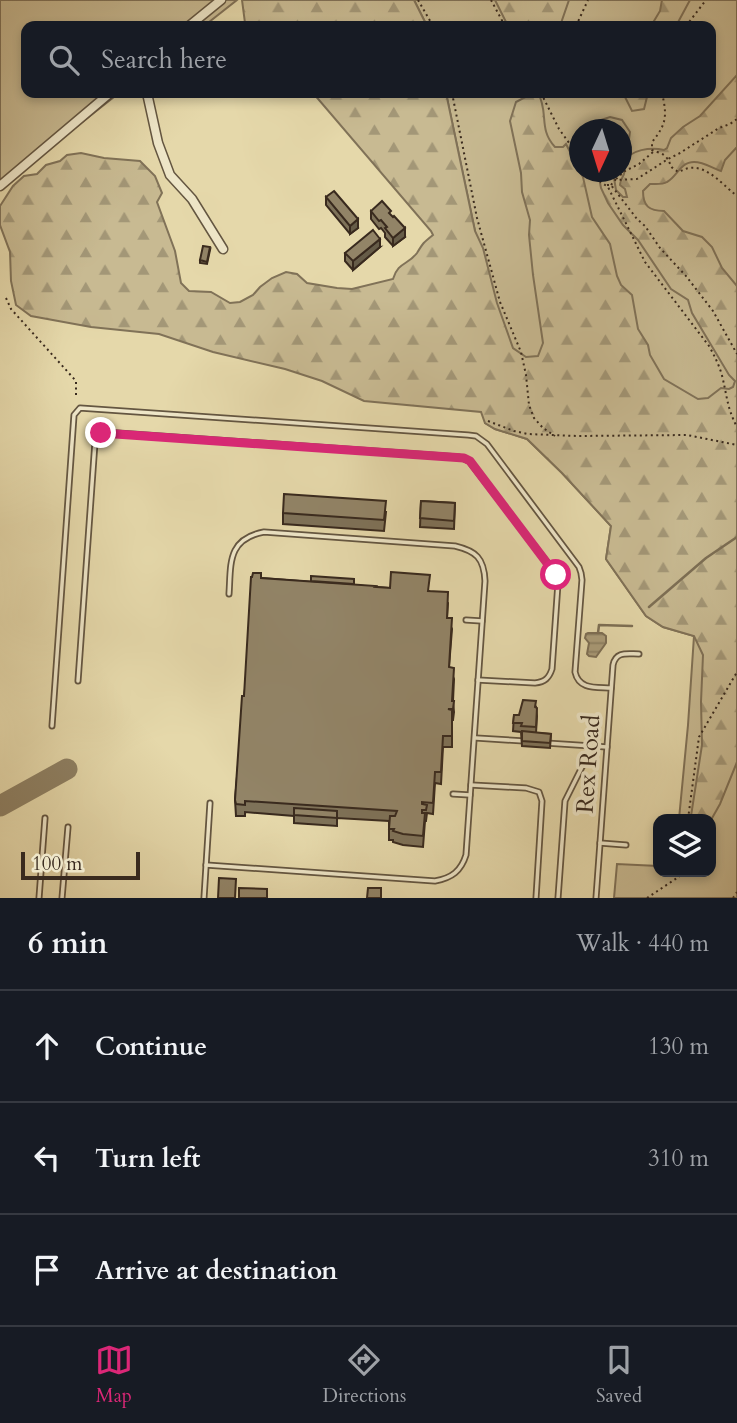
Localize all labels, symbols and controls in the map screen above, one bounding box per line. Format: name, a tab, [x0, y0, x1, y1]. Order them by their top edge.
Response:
search box	[21, 21, 716, 98]
icon: search	[45, 41, 83, 79]
text: Search here	[101, 42, 227, 77]
north arrow	[569, 119, 632, 182]
route end	[85, 417, 116, 448]
route start	[540, 559, 571, 590]
street label: Rex Road	[569, 713, 608, 814]
map controls	[653, 814, 716, 877]
button: layers	[653, 814, 716, 877]
scale bar	[21, 849, 140, 881]
text: 100 m	[32, 851, 82, 877]
text: 6 min	[28, 923, 108, 964]
text: Walk · 440 m	[576, 928, 709, 959]
icon: ahead	[28, 1027, 66, 1065]
text: Continue	[95, 1029, 207, 1064]
text: 130 m	[648, 1031, 709, 1062]
icon: left	[28, 1139, 66, 1177]
text: Turn left	[95, 1141, 200, 1176]
text: 310 m	[648, 1143, 709, 1174]
icon: arrive	[28, 1251, 66, 1289]
text: Arrive at destination	[95, 1253, 338, 1288]
tab: Map	[95, 1341, 133, 1409]
tab: Directions	[323, 1341, 406, 1409]
tab: Saved	[596, 1341, 642, 1409]

